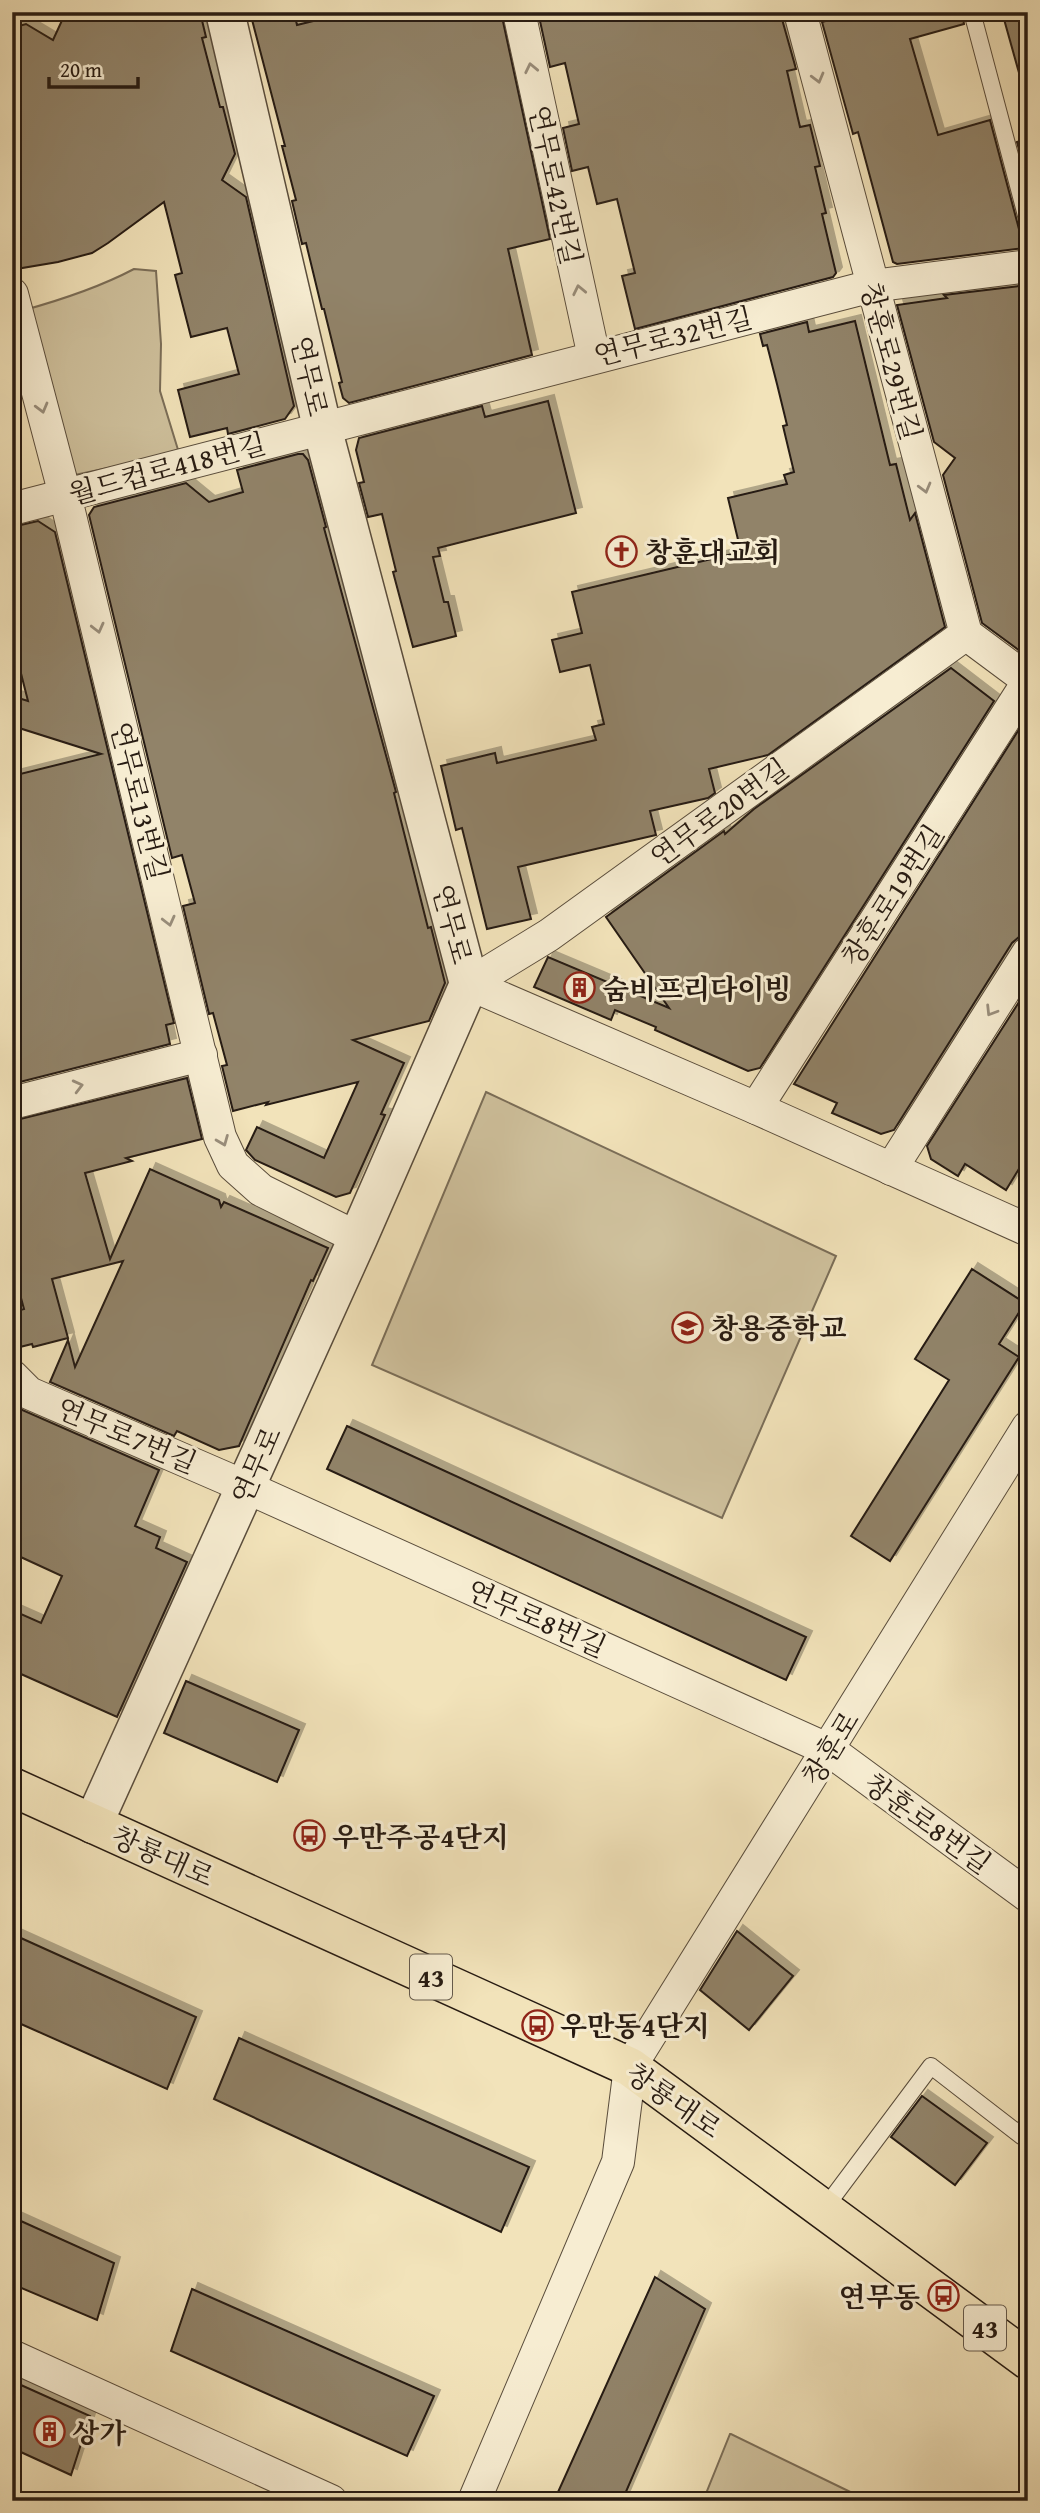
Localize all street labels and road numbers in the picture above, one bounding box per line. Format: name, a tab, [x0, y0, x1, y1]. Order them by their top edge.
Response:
street label: 연무로42번길	[519, 101, 593, 269]
street label: 창훈로29번길	[851, 277, 933, 445]
street label: 연무로32번길	[589, 296, 757, 376]
street label: 연무로	[281, 332, 339, 420]
street label: 월드컵로418번길	[64, 422, 270, 514]
street label: 연무로13번길	[100, 717, 180, 885]
street label: 연무로20번길	[641, 748, 797, 876]
street label: 창훈로19번길	[831, 816, 953, 974]
street label: 연무로	[423, 879, 483, 969]
street label: 연무로7번길	[51, 1387, 203, 1483]
street label: 연무로	[221, 1420, 291, 1510]
street label: 연무로8번길	[461, 1569, 613, 1667]
street label: 창훈로	[791, 1703, 869, 1793]
street label: 창훈로8번길	[856, 1763, 1000, 1883]
street label: 창룡대로	[105, 1815, 221, 1897]
road number: 43	[410, 1954, 452, 2000]
street label: 창룡대로	[618, 2052, 730, 2148]
road number: 43	[964, 2306, 1006, 2350]

